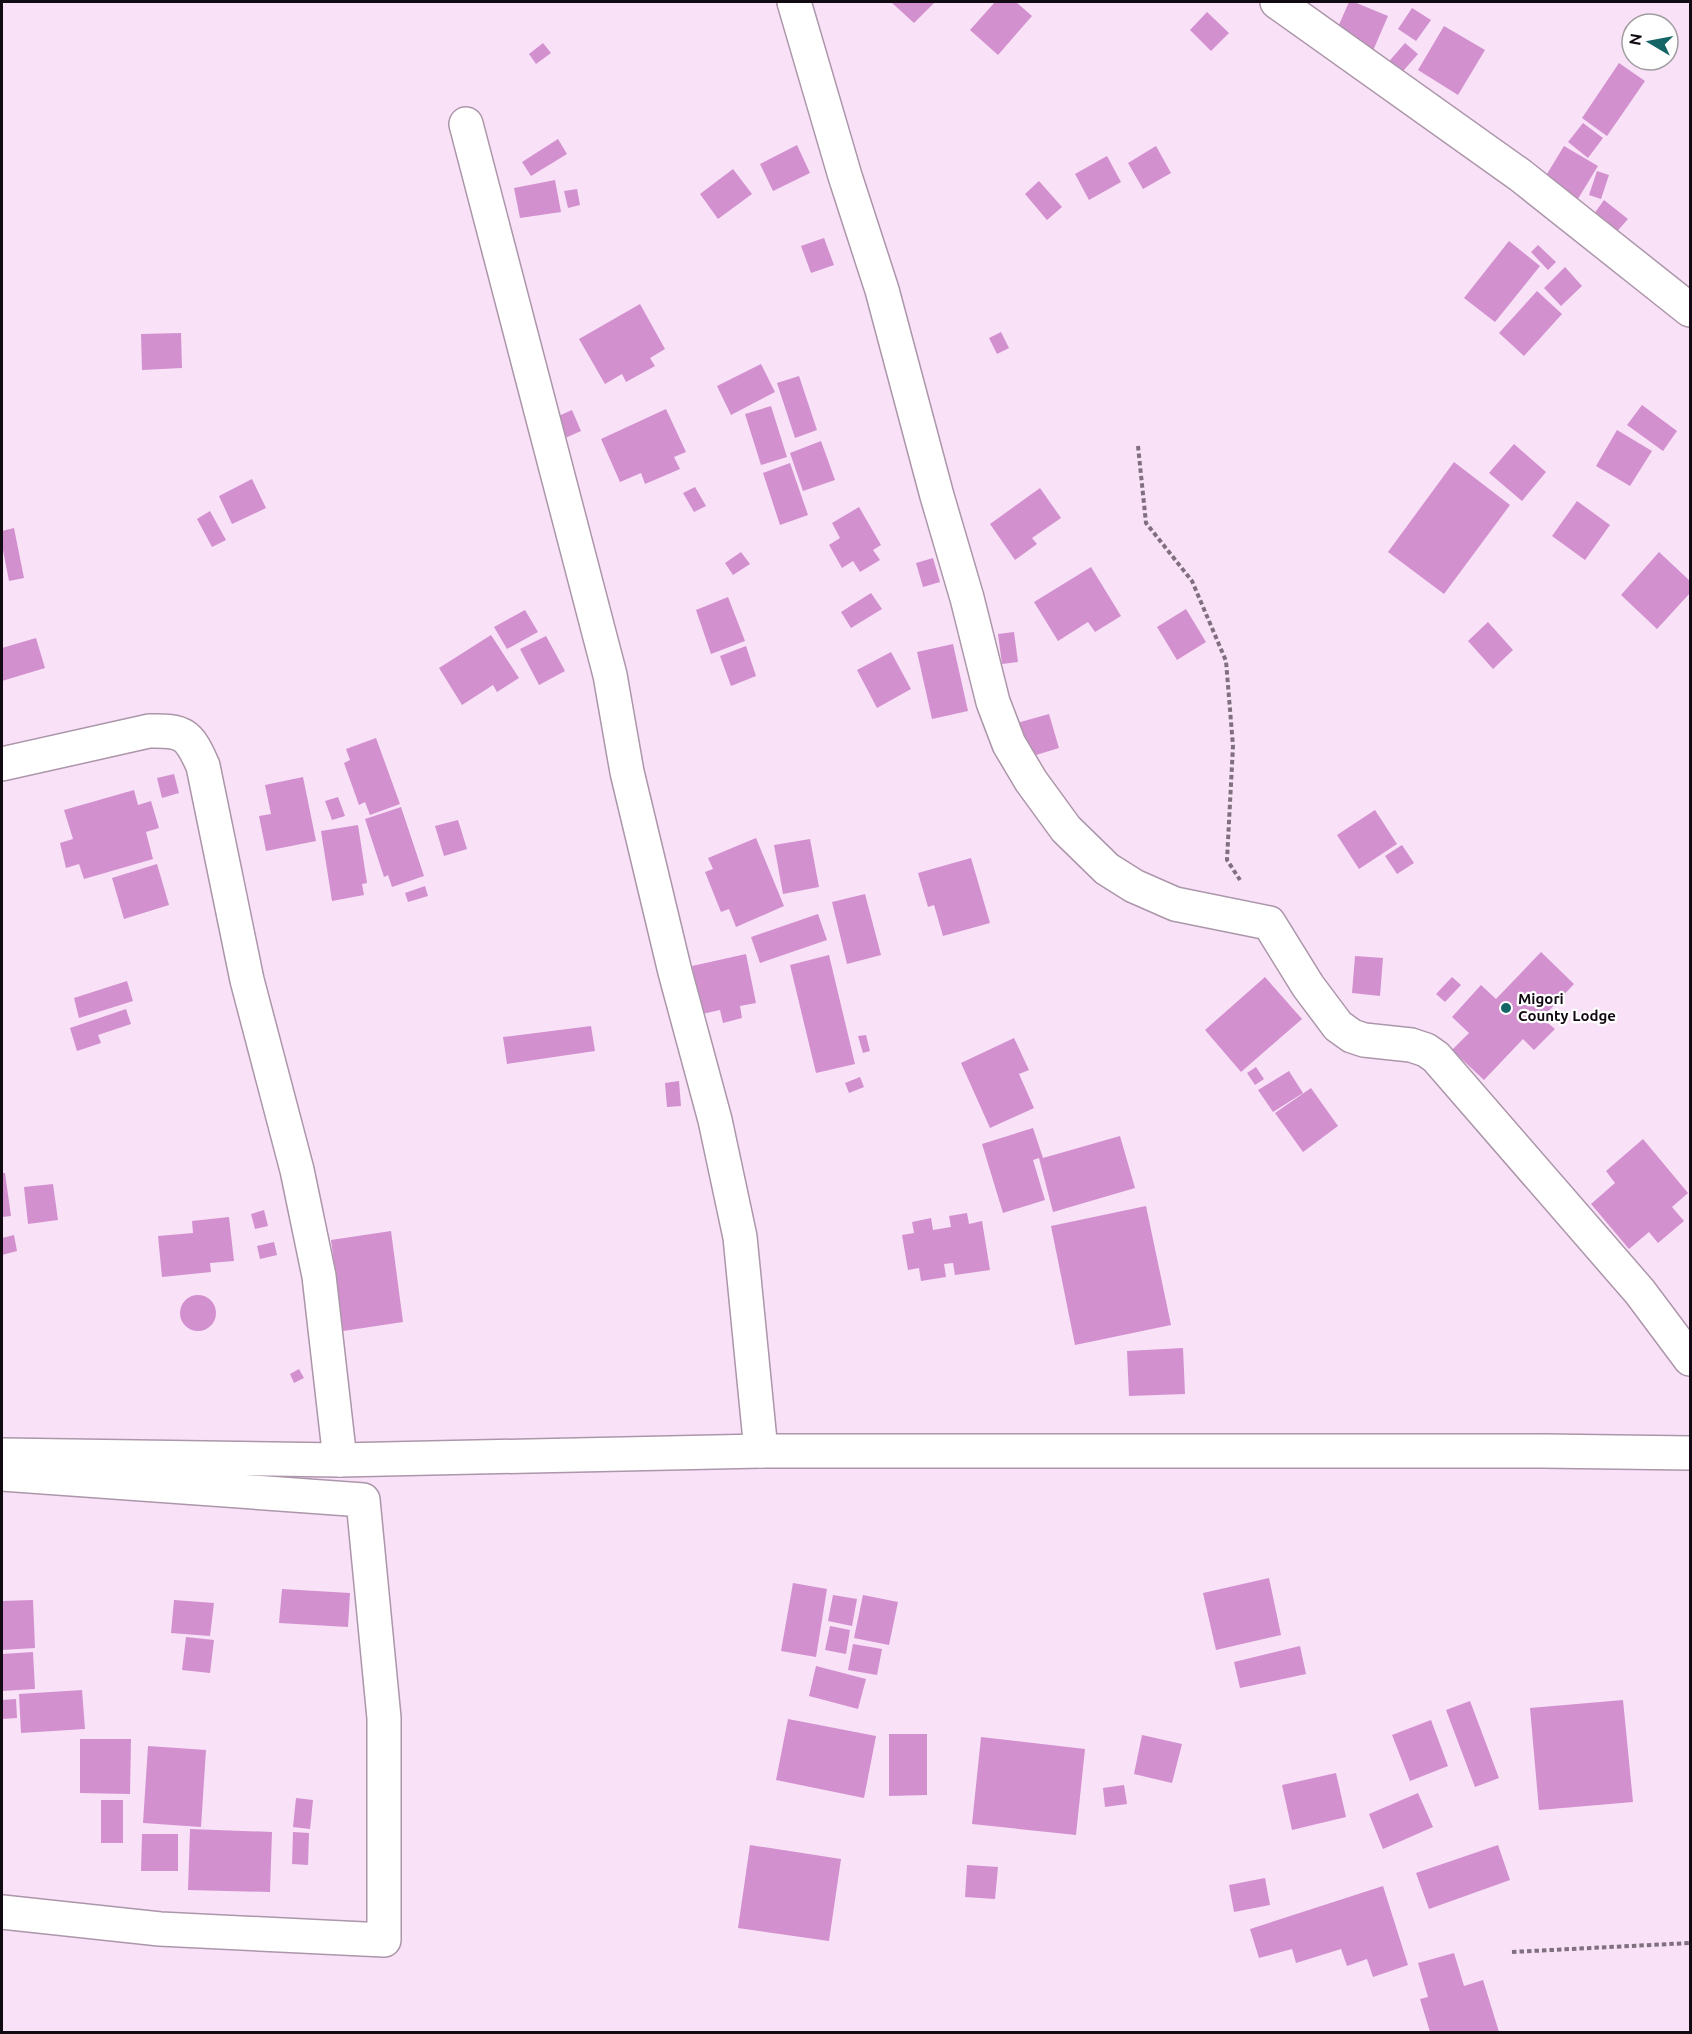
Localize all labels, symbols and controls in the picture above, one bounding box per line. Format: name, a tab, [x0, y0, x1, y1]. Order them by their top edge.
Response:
north arrow	[1620, 12, 1680, 72]
text: N	[1625, 32, 1645, 47]
place label: Migori County Lodge	[1518, 990, 1616, 1024]
marker: Migori County Lodge	[1499, 1001, 1513, 1015]

